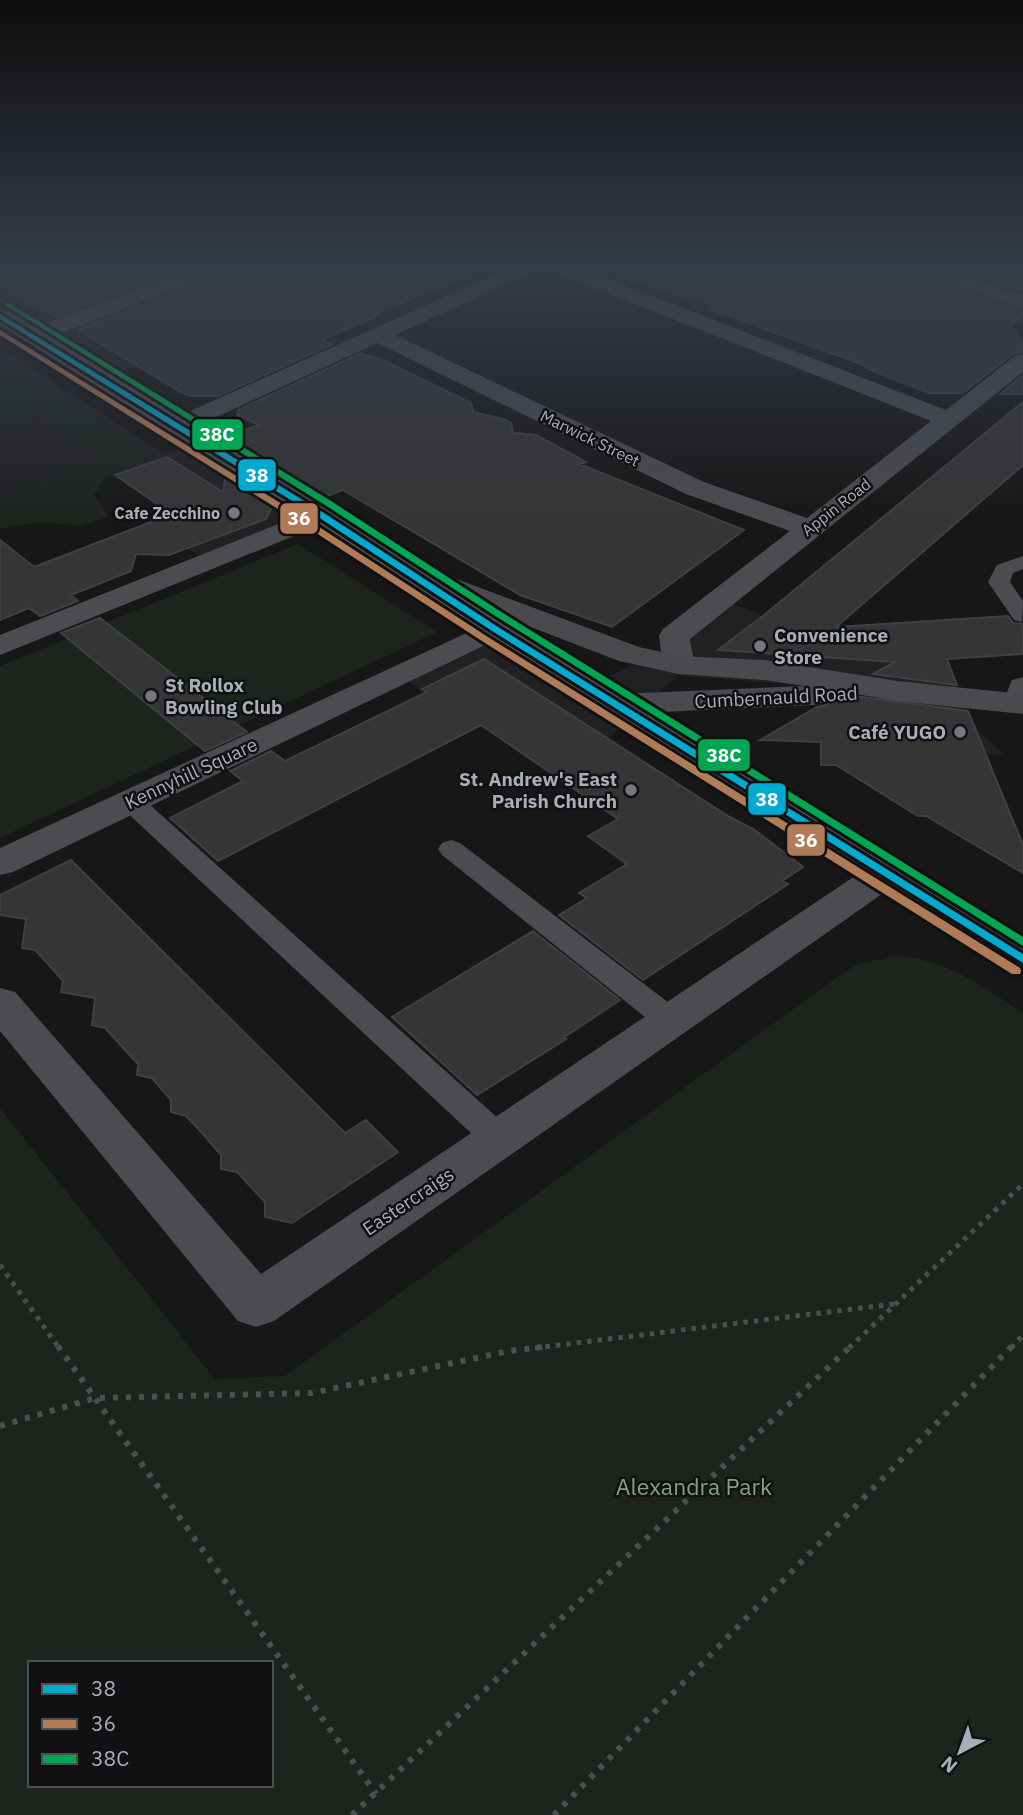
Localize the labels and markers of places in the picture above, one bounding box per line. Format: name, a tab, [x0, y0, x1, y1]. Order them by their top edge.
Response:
place label: Cafe Zecchino	[114, 503, 220, 523]
marker: Cafe Zecchino	[226, 505, 242, 521]
place label: Convenience Store	[774, 623, 888, 669]
marker: Convenience Store	[752, 638, 768, 654]
place label: St Rollox Bowling Club	[165, 673, 283, 719]
marker: St Rollox Bowling Club	[143, 688, 159, 704]
place label: Café YUGO	[848, 720, 946, 744]
marker: Café YUGO	[952, 724, 968, 740]
place label: St. Andrew's East Parish Church	[459, 767, 617, 813]
marker: St. Andrew's East Parish Church	[623, 782, 639, 798]

